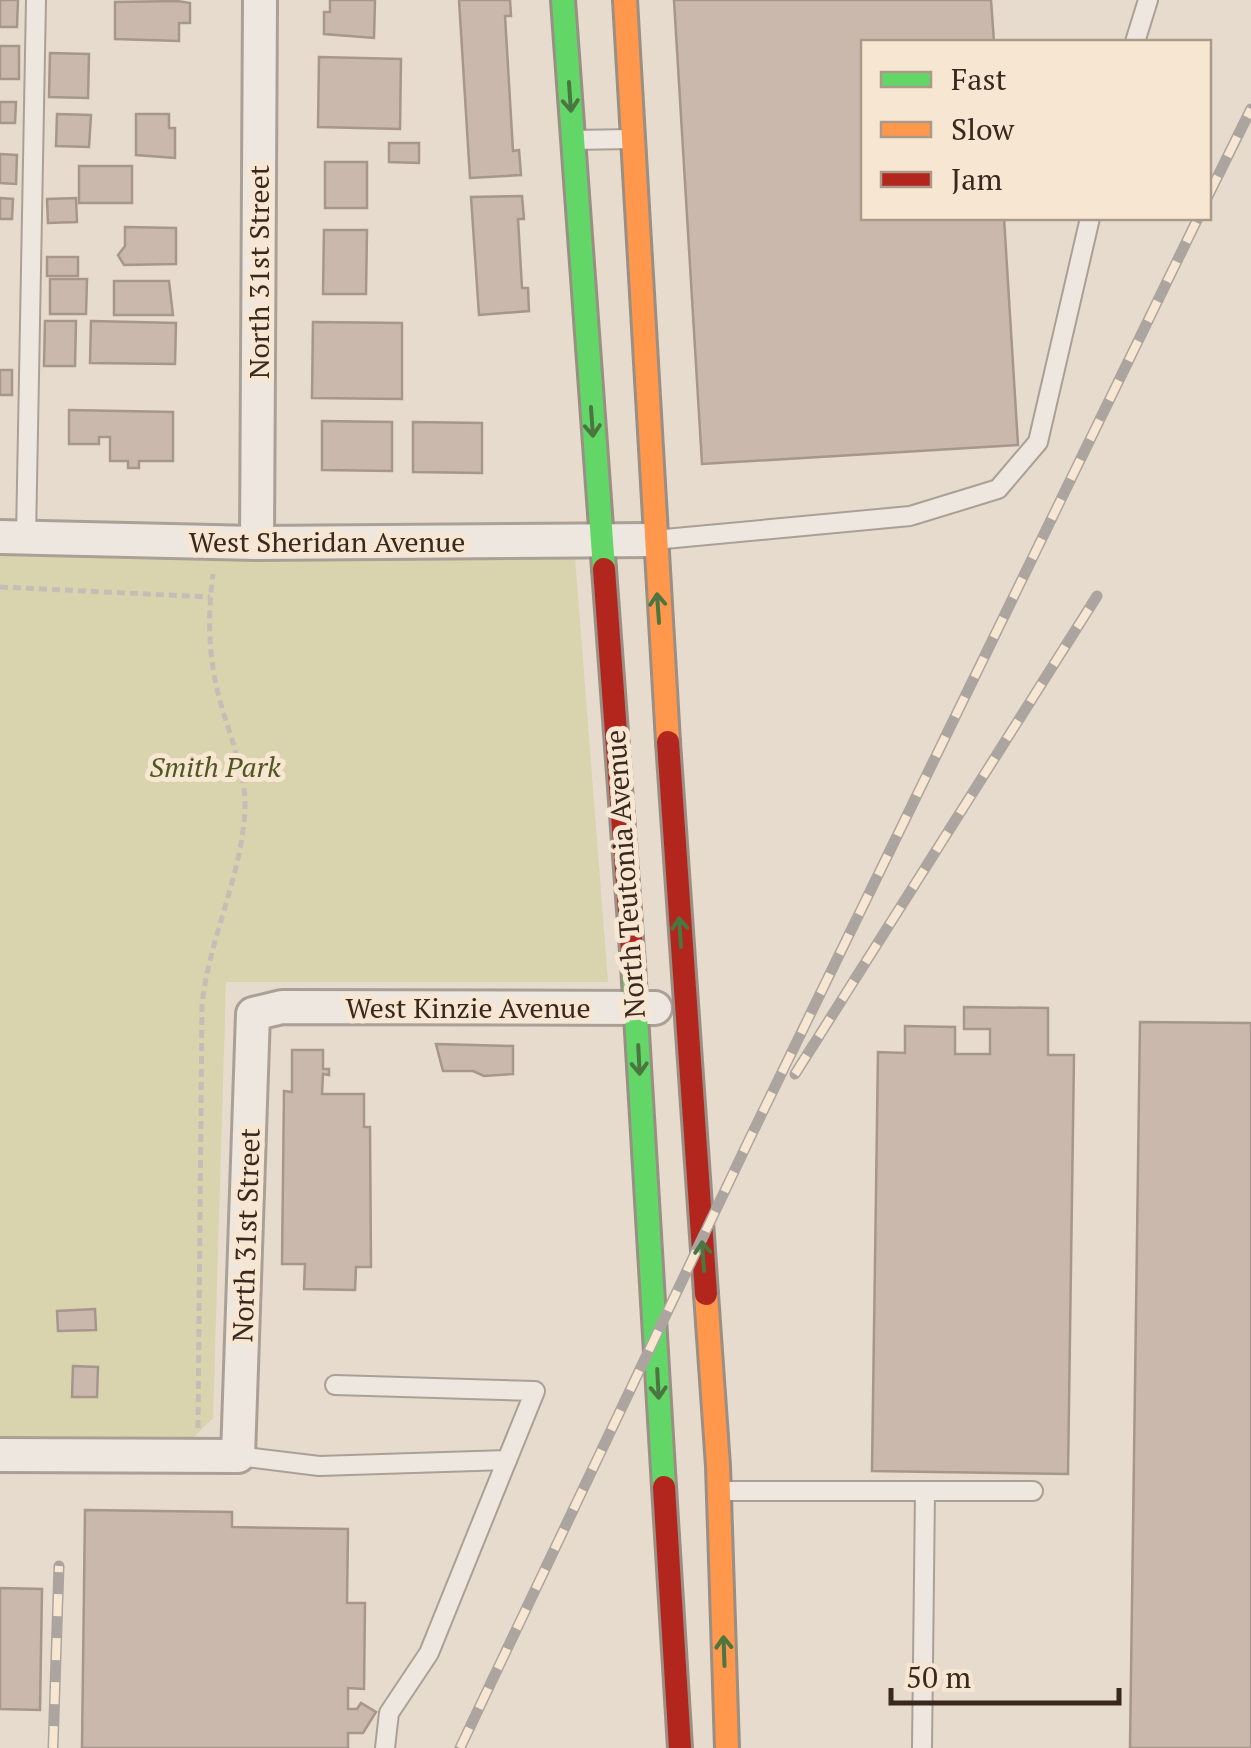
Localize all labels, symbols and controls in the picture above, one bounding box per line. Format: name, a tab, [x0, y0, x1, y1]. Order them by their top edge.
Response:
legend	[861, 40, 1211, 220]
text: Fast	[951, 59, 1007, 99]
one-way arrow	[560, 81, 579, 113]
text: Slow	[951, 109, 1015, 149]
text: Jam	[951, 159, 1002, 199]
street label: North 31st Street	[240, 164, 277, 379]
one-way arrow	[583, 405, 602, 437]
street label: West Sheridan Avenue	[189, 523, 465, 560]
one-way arrow	[649, 592, 668, 624]
street label: North Teutonia Avenue	[596, 729, 653, 1020]
park label: Smith Park	[149, 748, 281, 785]
one-way arrow	[670, 916, 689, 949]
street label: West Kinzie Avenue	[345, 989, 591, 1026]
one-way arrow	[630, 1043, 649, 1075]
street label: North 31st Street	[223, 1127, 268, 1343]
one-way arrow	[693, 1241, 712, 1273]
one-way arrow	[649, 1368, 668, 1400]
one-way arrow	[715, 1635, 734, 1667]
scale bar	[891, 1643, 1118, 1705]
text: 50 m	[906, 1657, 971, 1697]

